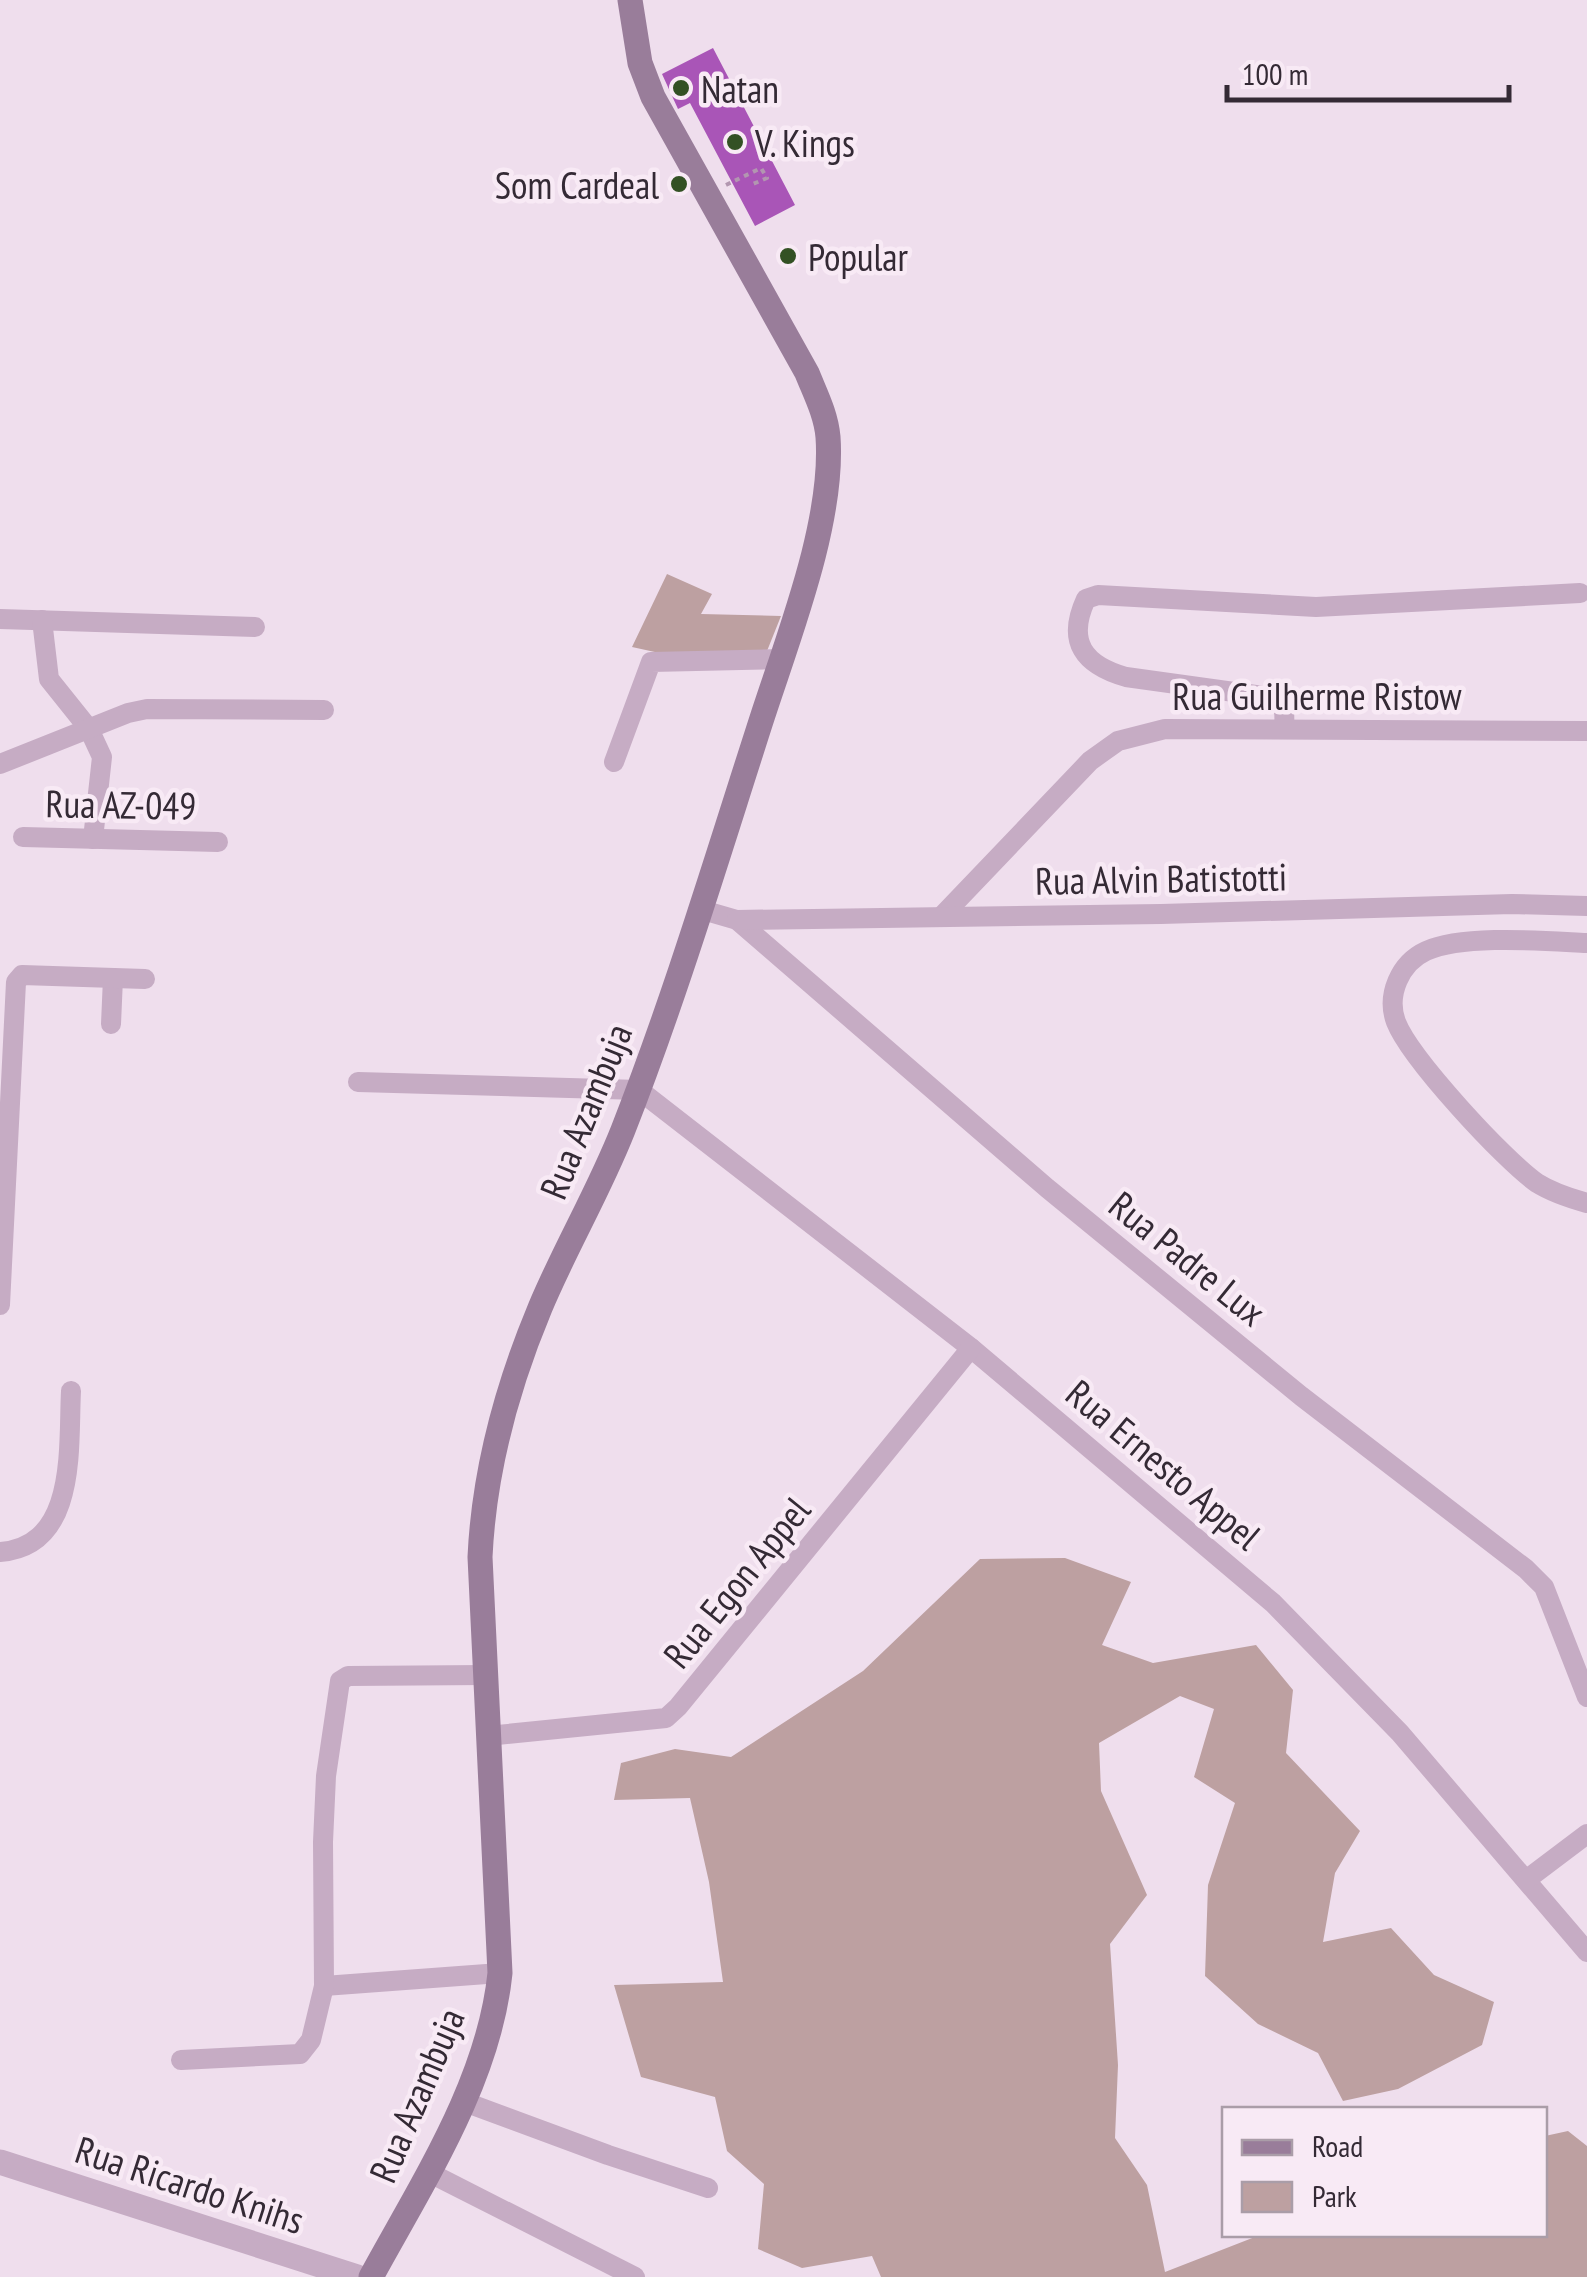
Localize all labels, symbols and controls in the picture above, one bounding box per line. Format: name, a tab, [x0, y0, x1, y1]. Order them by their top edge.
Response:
scale bar	[1227, 40, 1510, 102]
text: 100 m	[1242, 54, 1308, 93]
place label: Natan	[701, 64, 779, 113]
marker: Natan	[670, 77, 692, 99]
place label: V. Kings	[754, 118, 855, 167]
marker: V. Kings	[724, 131, 746, 153]
place label: Som Cardeal	[495, 160, 659, 209]
marker: Som Cardeal	[668, 173, 690, 195]
place label: Popular	[808, 232, 909, 281]
marker: Popular	[777, 245, 799, 267]
street label: Rua Guilherme Ristow	[1172, 671, 1462, 720]
street label: Rua AZ-049	[45, 778, 197, 830]
street label: Rua Alvin Batistotti	[1035, 851, 1287, 905]
street label: Rua Azambuja	[528, 1016, 642, 1206]
street label: Rua Padre Lux	[1100, 1180, 1276, 1336]
street label: Rua Ernesto Appel	[1057, 1368, 1271, 1560]
street label: Rua Egon Appel	[652, 1486, 820, 1678]
street label: Rua Azambuja	[357, 2001, 475, 2189]
legend	[1222, 2107, 1547, 2237]
street label: Rua Ricardo Knihs	[70, 2124, 310, 2244]
text: Road	[1312, 2126, 1363, 2165]
text: Park	[1312, 2176, 1357, 2215]

